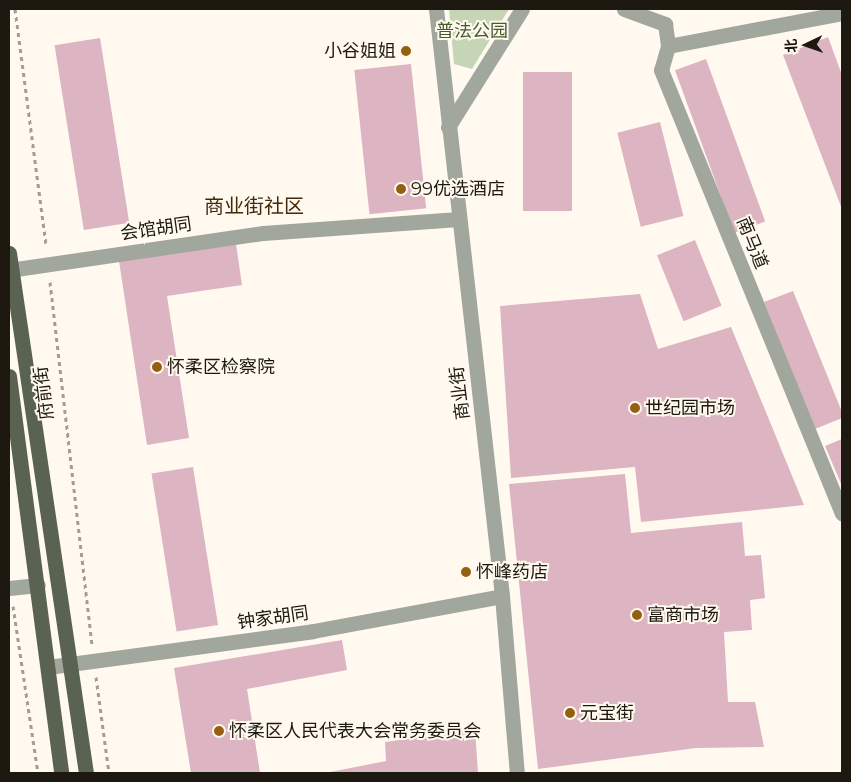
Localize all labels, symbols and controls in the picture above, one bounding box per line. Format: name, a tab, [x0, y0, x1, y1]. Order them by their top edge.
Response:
park label: 普法公园	[436, 20, 508, 42]
north arrow	[781, 20, 831, 70]
text: 北	[782, 38, 800, 53]
place label: 小谷姐姐	[324, 40, 396, 62]
marker: 小谷姐姐	[400, 45, 412, 57]
place label: 99优选酒店	[411, 178, 505, 200]
marker: 99优选酒店	[395, 183, 407, 195]
district label: 商业街社区	[204, 194, 304, 218]
street label: 会馆胡同	[119, 213, 193, 245]
street label: 南马道	[732, 214, 772, 272]
place label: 怀柔区检察院	[167, 356, 275, 378]
marker: 怀柔区检察院	[151, 361, 163, 373]
street label: 府前街	[30, 365, 58, 421]
street label: 商业街	[446, 365, 474, 421]
place label: 世纪园市场	[645, 397, 735, 419]
marker: 世纪园市场	[629, 402, 641, 414]
place label: 怀峰药店	[476, 561, 548, 583]
marker: 怀峰药店	[460, 566, 472, 578]
street label: 钟家胡同	[236, 602, 310, 634]
place label: 富商市场	[647, 604, 719, 626]
marker: 富商市场	[631, 609, 643, 621]
place label: 元宝街	[580, 702, 634, 724]
marker: 元宝街	[564, 707, 576, 719]
place label: 怀柔区人民代表大会常务委员会	[229, 720, 481, 742]
marker: 怀柔区人民代表大会常务委员会	[213, 725, 225, 737]

